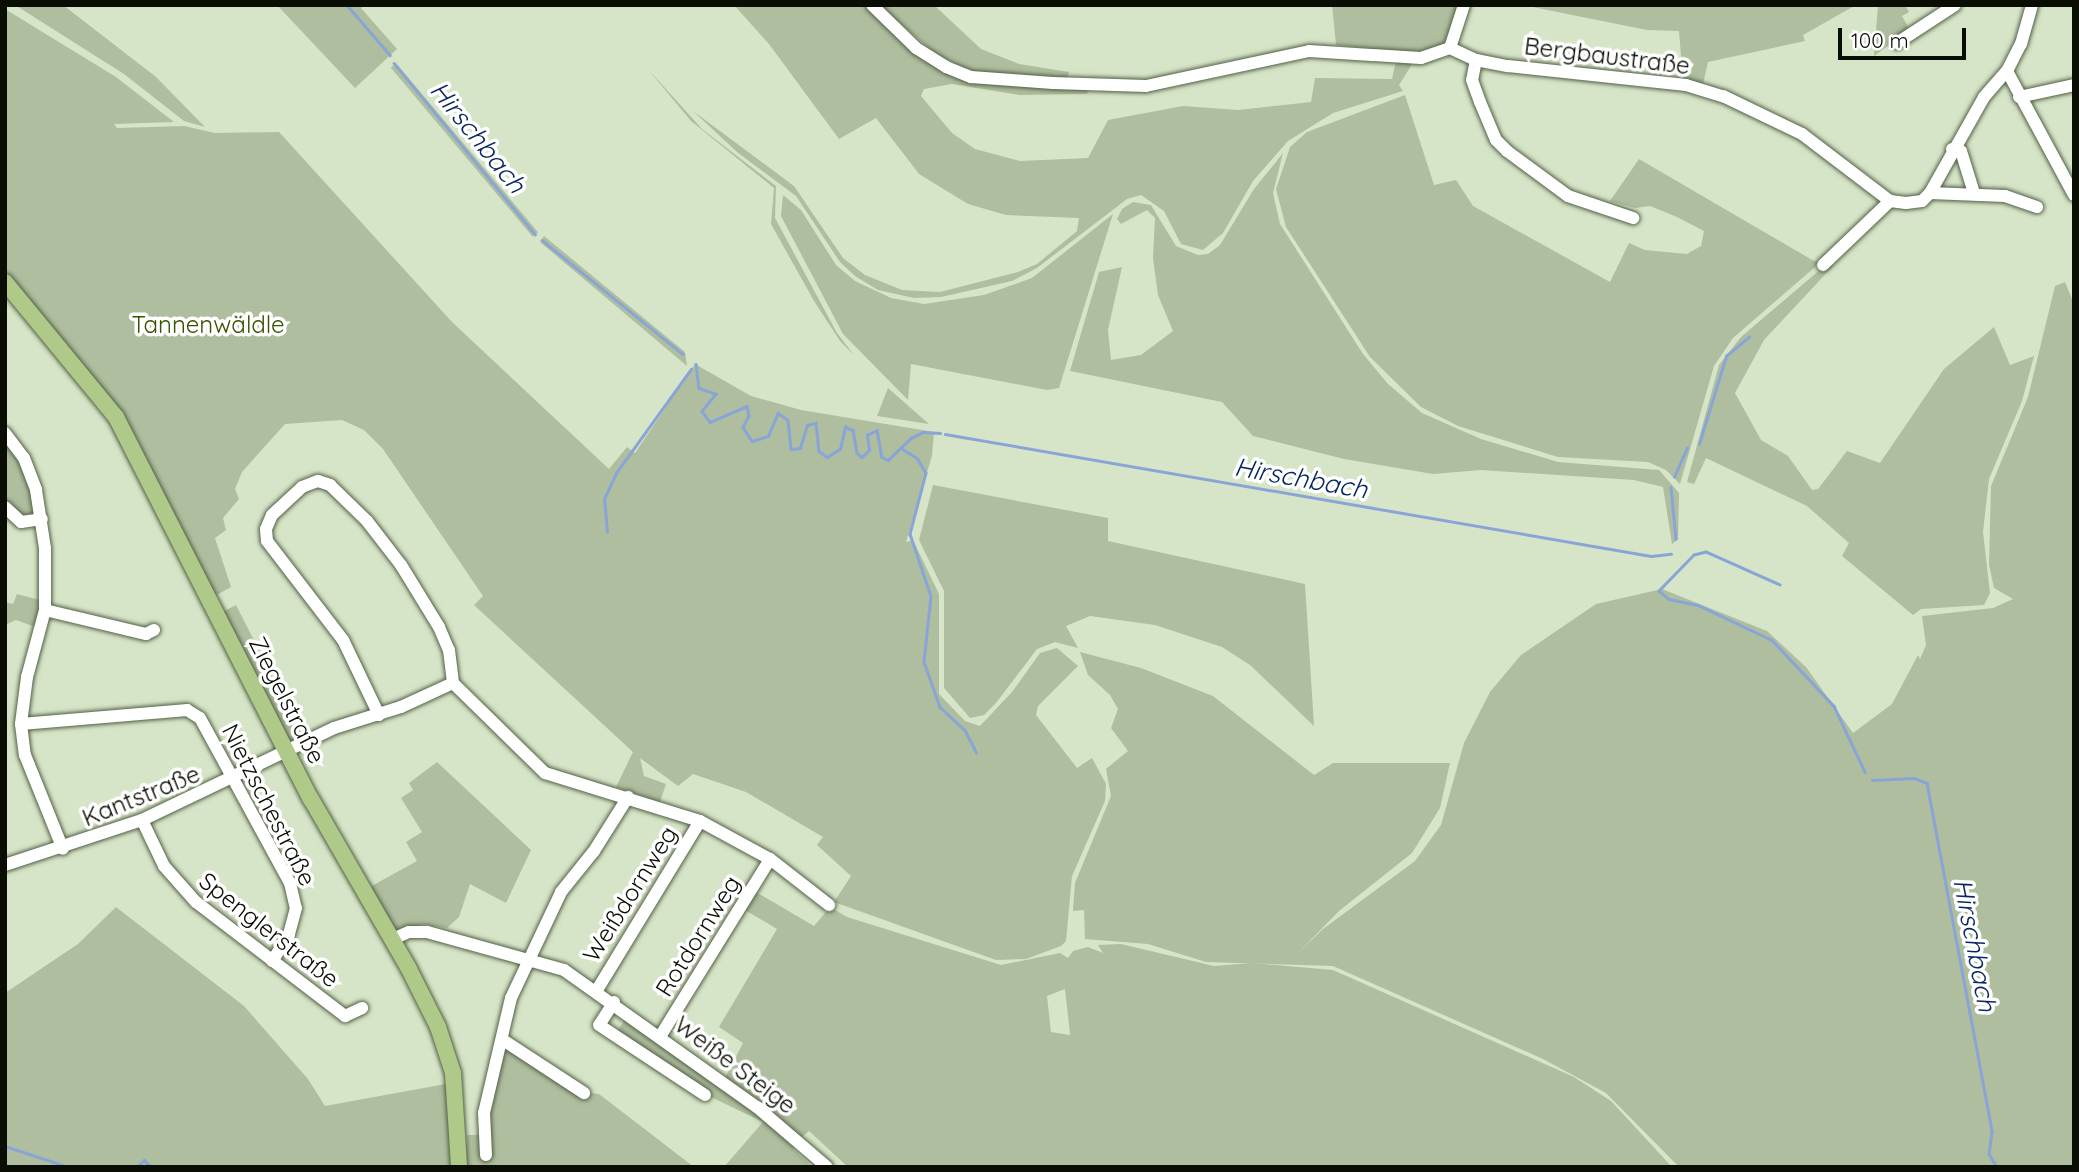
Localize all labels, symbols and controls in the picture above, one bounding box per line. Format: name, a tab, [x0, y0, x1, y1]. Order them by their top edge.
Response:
scale bar	[1841, 14, 1969, 58]
text: 100 m	[1851, 27, 1909, 53]
street label: Bergbaustraße	[1523, 32, 1691, 80]
water label: Hirschbach	[424, 75, 532, 199]
park label: Tannenwäldle	[131, 311, 285, 339]
water label: Hirschbach	[1232, 451, 1370, 505]
street label: Ziegelstraße	[243, 632, 331, 768]
street label: Nietzschestraße	[216, 719, 322, 891]
street label: Kantstraße	[78, 759, 204, 833]
street label: Weißdornweg	[577, 821, 683, 967]
street label: Spenglerstraße	[193, 866, 345, 994]
street label: Rotdornweg	[649, 870, 747, 1002]
water label: Hirschbach	[1947, 876, 2003, 1014]
street label: Weiße Steige	[669, 1010, 801, 1120]

